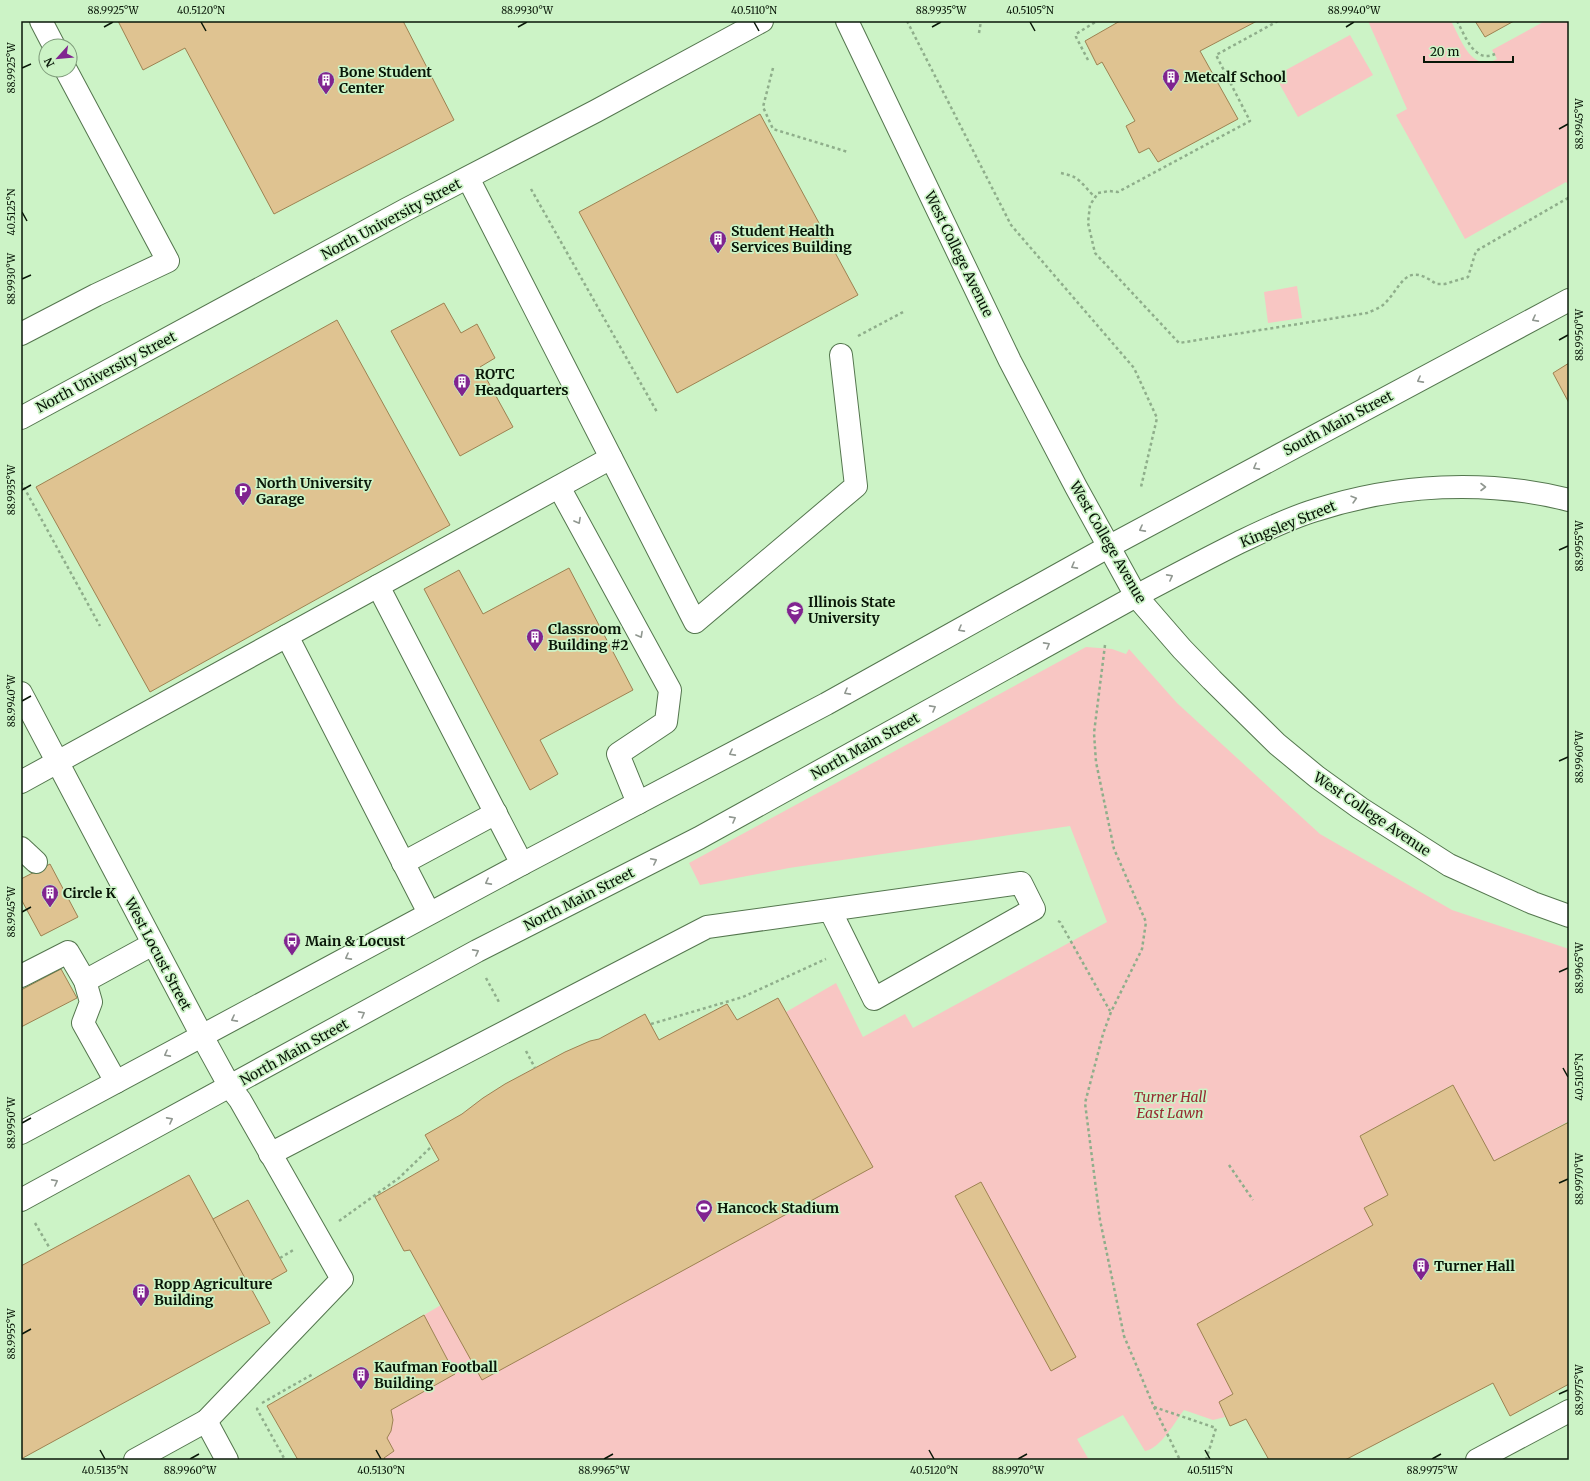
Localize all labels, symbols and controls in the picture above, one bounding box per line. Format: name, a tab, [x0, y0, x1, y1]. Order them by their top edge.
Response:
text: 88.9925°W	[88, 4, 140, 17]
text: 40.5120°N	[177, 4, 225, 17]
text: 88.9930°W	[501, 4, 554, 17]
text: 40.5110°N	[731, 4, 777, 17]
text: 88.9935°W	[916, 4, 967, 17]
text: 40.5105°N	[1006, 4, 1054, 17]
text: 88.9940°W	[1328, 4, 1381, 17]
north arrow	[38, 38, 78, 78]
scale bar	[1424, 38, 1513, 64]
text: 88.9925°W	[5, 41, 18, 94]
text: 20 m	[1430, 44, 1459, 59]
text: N	[41, 55, 57, 70]
place label: Bone Student Center	[339, 63, 432, 97]
building icon: Metcalf School	[1161, 67, 1181, 92]
place label: Metcalf School	[1184, 68, 1286, 86]
building icon: Bone Student Center	[316, 70, 336, 95]
text: 88.9945°W	[1573, 98, 1586, 149]
street label: North University Street	[318, 174, 465, 264]
street label: West College Avenue	[920, 187, 997, 320]
text: 40.5125°N	[5, 188, 18, 236]
place label: Student Health Services Building	[731, 222, 852, 256]
building icon: Student Health Services Building	[708, 229, 728, 254]
text: 88.9930°W	[5, 252, 18, 305]
text: 88.9950°W	[1573, 308, 1586, 361]
one-way arrow	[1532, 314, 1539, 322]
street label: North University Street	[33, 327, 180, 417]
place label: ROTC Headquarters	[475, 365, 569, 399]
building icon: ROTC Headquarters	[452, 372, 472, 397]
one-way arrow	[1417, 375, 1424, 383]
street label: South Main Street	[1280, 386, 1396, 460]
one-way arrow	[1253, 462, 1261, 470]
text: 88.9935°W	[5, 464, 18, 515]
place label: North University Garage	[256, 474, 373, 508]
street label: West College Avenue	[1065, 477, 1150, 606]
parking icon: North University Garage	[233, 481, 253, 506]
one-way arrow	[1480, 483, 1486, 491]
one-way arrow	[1350, 495, 1357, 504]
street label: Kingsley Street	[1237, 496, 1339, 551]
one-way arrow	[573, 517, 580, 524]
text: 88.9955°W	[1573, 520, 1586, 571]
one-way arrow	[1139, 524, 1146, 532]
one-way arrow	[1071, 562, 1078, 569]
one-way arrow	[1166, 575, 1173, 582]
place label: Illinois State University	[808, 593, 896, 627]
school or university icon: Illinois State University	[785, 600, 805, 625]
place label: Classroom Building #2	[548, 620, 628, 654]
one-way arrow	[957, 625, 965, 632]
building icon: Classroom Building #2	[525, 627, 545, 652]
one-way arrow	[635, 631, 643, 638]
one-way arrow	[1042, 643, 1050, 650]
text: 88.9940°W	[5, 674, 18, 727]
one-way arrow	[844, 687, 851, 695]
one-way arrow	[929, 706, 936, 713]
street label: North Main Street	[807, 708, 923, 783]
text: 88.9960°W	[1573, 730, 1586, 783]
one-way arrow	[729, 749, 736, 756]
street label: West College Avenue	[1309, 768, 1434, 860]
one-way arrow	[729, 816, 737, 824]
one-way arrow	[650, 858, 658, 866]
street label: North Main Street	[521, 863, 638, 935]
one-way arrow	[484, 878, 492, 885]
building icon: Circle K	[40, 883, 60, 908]
place label: Circle K	[63, 884, 117, 902]
text: 88.9945°W	[5, 886, 18, 937]
street label: West Locust Street	[120, 894, 196, 1014]
bus stop icon: Main & Locust	[282, 931, 302, 956]
place label: Main & Locust	[305, 932, 406, 950]
text: 88.9965°W	[1573, 941, 1586, 994]
one-way arrow	[472, 949, 479, 956]
one-way arrow	[345, 952, 353, 960]
one-way arrow	[358, 1012, 365, 1019]
one-way arrow	[231, 1014, 238, 1021]
street label: North Main Street	[236, 1014, 352, 1089]
one-way arrow	[164, 1050, 172, 1057]
text: 40.5105°N	[1573, 1053, 1586, 1101]
park label: Turner Hall East Lawn	[1133, 1088, 1207, 1122]
text: 88.9950°W	[5, 1096, 18, 1149]
one-way arrow	[165, 1117, 173, 1124]
text: 88.9970°W	[1573, 1152, 1586, 1205]
one-way arrow	[51, 1179, 58, 1186]
sports icon: Hancock Stadium	[694, 1198, 714, 1223]
place label: Hancock Stadium	[717, 1199, 839, 1217]
building icon: Turner Hall	[1411, 1256, 1431, 1281]
place label: Turner Hall	[1434, 1257, 1515, 1275]
place label: Ropp Agriculture Building	[154, 1275, 273, 1309]
building icon: Ropp Agriculture Building	[131, 1282, 151, 1307]
text: 88.9955°W	[5, 1308, 18, 1359]
place label: Kaufman Football Building	[374, 1358, 498, 1392]
text: 88.9975°W	[1573, 1364, 1586, 1415]
building icon: Kaufman Football Building	[351, 1365, 371, 1390]
text: 40.5135°N	[82, 1464, 129, 1477]
text: 88.9960°W	[164, 1464, 217, 1477]
text: 40.5130°N	[357, 1464, 405, 1477]
text: 88.9965°W	[578, 1464, 631, 1477]
text: 40.5120°N	[910, 1464, 958, 1477]
text: 88.9970°W	[992, 1464, 1045, 1477]
text: 40.5115°N	[1187, 1464, 1233, 1477]
text: 88.9975°W	[1407, 1464, 1458, 1477]

